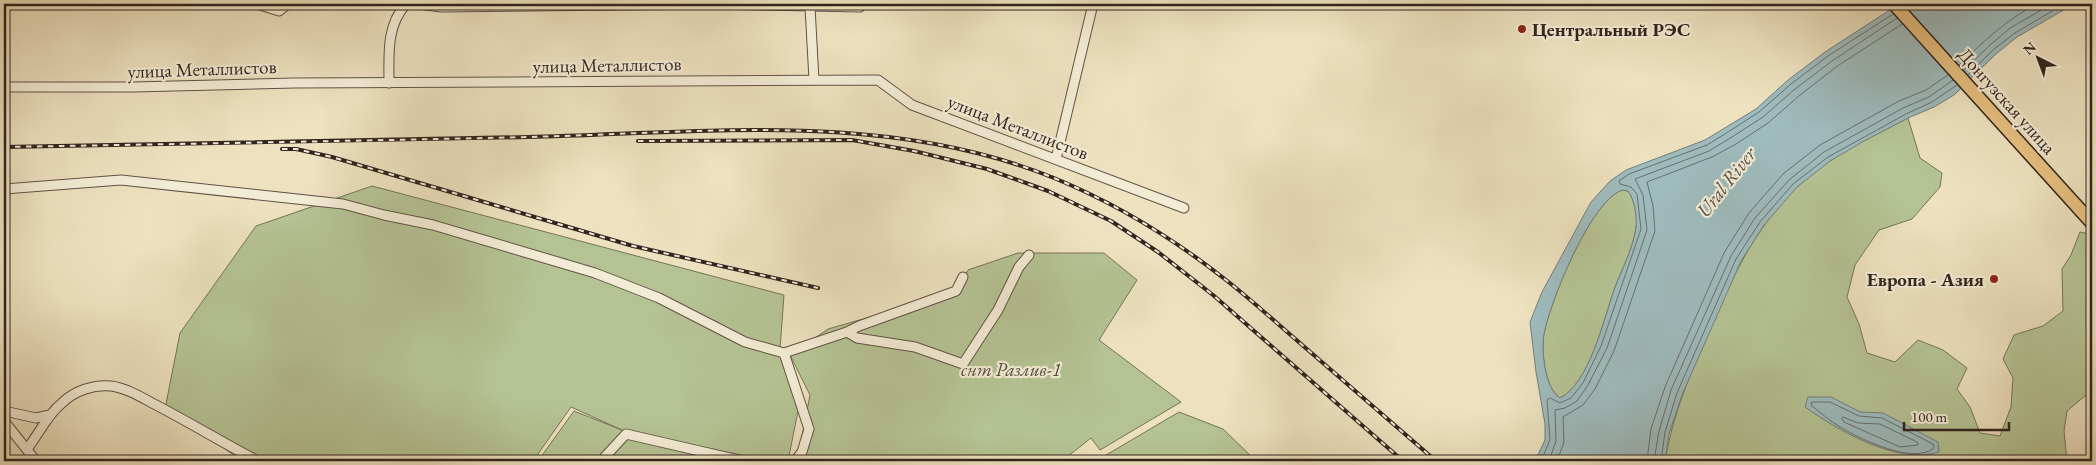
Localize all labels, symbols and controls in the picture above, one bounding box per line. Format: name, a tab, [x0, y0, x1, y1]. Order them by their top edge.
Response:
place label: Центральный РЭС	[1532, 17, 1690, 42]
marker: Центральный РЭС	[1516, 23, 1528, 35]
north arrow	[2014, 32, 2064, 82]
text: N	[2019, 37, 2040, 59]
street label: Донгузская улица	[1952, 42, 2062, 160]
street label: улица Металлистов	[532, 51, 682, 79]
street label: улица Металлистов	[127, 54, 277, 84]
street label: улица Металлистов	[944, 89, 1092, 165]
water label: Ural River	[1690, 141, 1762, 222]
place label: Европа - Азия	[1867, 267, 1984, 292]
marker: Европа - Азия	[1988, 273, 2000, 285]
park label: снт Разлив-1	[961, 357, 1061, 382]
scale bar	[1904, 400, 2008, 432]
text: 100 m	[1911, 407, 1948, 426]

